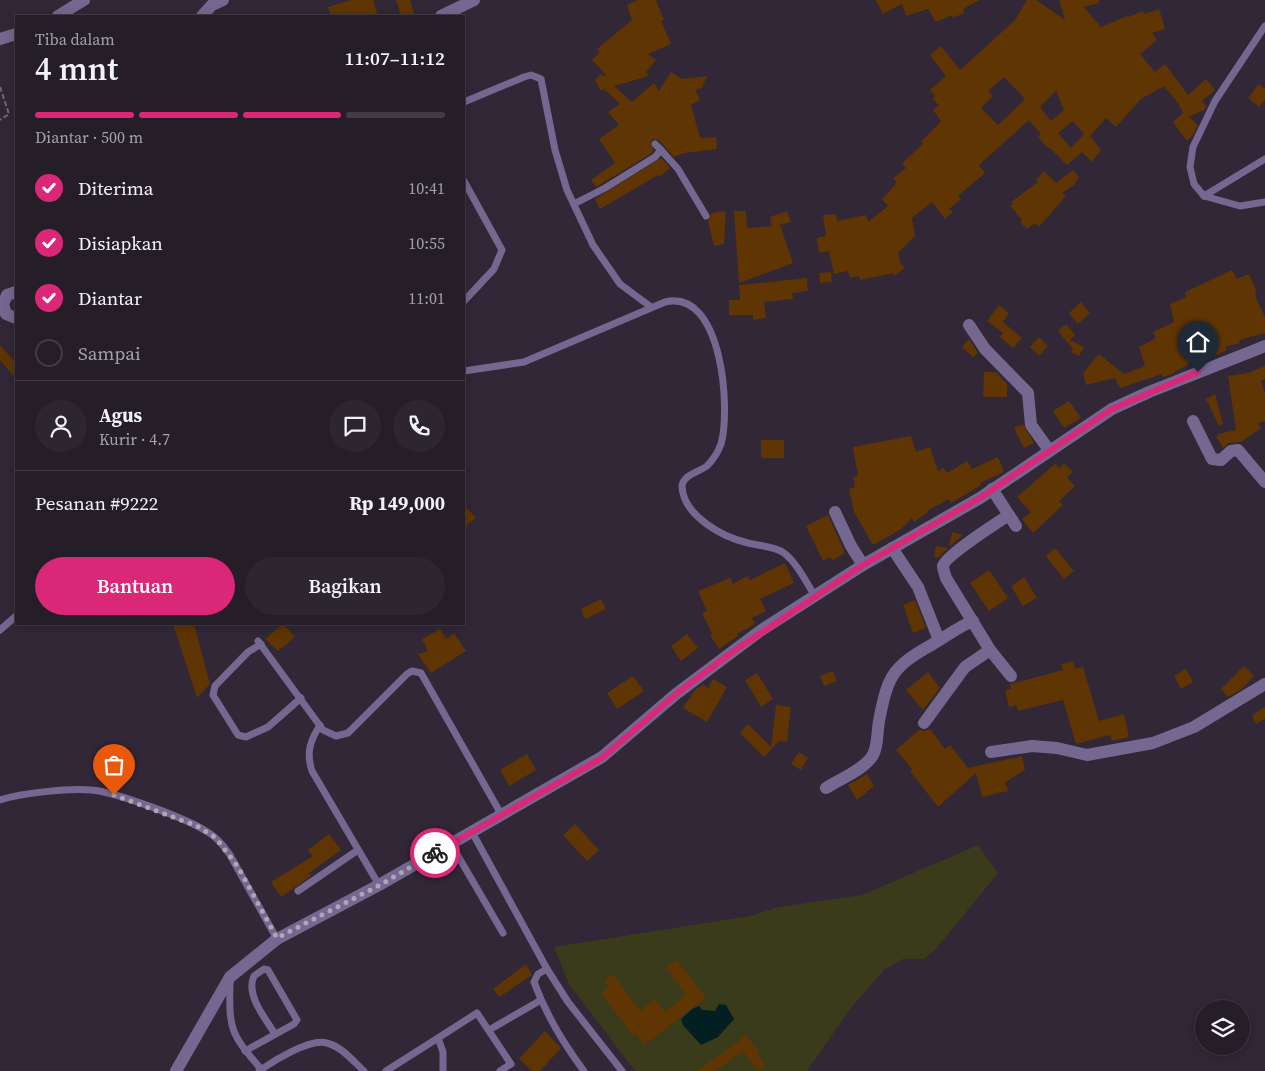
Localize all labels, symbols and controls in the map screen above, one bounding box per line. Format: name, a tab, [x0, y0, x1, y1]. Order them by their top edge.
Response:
text: Tiba dalam	[35, 28, 115, 50]
text: 11:07–11:12	[345, 45, 445, 71]
text: 4 mnt	[35, 47, 118, 91]
text: Diantar · 500 m	[35, 126, 143, 148]
icon: check	[35, 174, 63, 202]
text: Diterima	[78, 175, 154, 201]
text: 10:41	[408, 177, 445, 199]
icon: check	[35, 229, 63, 257]
text: Disiapkan	[78, 230, 163, 256]
text: 10:55	[408, 232, 445, 254]
icon: check	[35, 284, 63, 312]
text: Diantar	[78, 285, 142, 311]
text: 11:01	[408, 287, 445, 309]
pin	[1177, 321, 1219, 372]
icon: home	[1184, 328, 1212, 356]
text: Sampai	[78, 340, 141, 366]
button: person	[35, 400, 87, 452]
button: chat	[329, 400, 381, 452]
button: phone	[393, 400, 445, 452]
text: Agus	[99, 402, 142, 428]
text: Kurir · 4.7	[99, 428, 170, 450]
text: Pesanan #9222	[35, 490, 158, 516]
text: Rp 149,000	[349, 490, 445, 516]
button: Bantuan	[35, 557, 235, 615]
button: Bagikan	[245, 557, 445, 615]
pin	[93, 744, 135, 795]
icon: bag	[100, 751, 128, 779]
courier	[410, 828, 460, 878]
icon: bike	[421, 839, 449, 867]
map controls	[1195, 1000, 1250, 1055]
button: layers	[1195, 1000, 1250, 1055]

